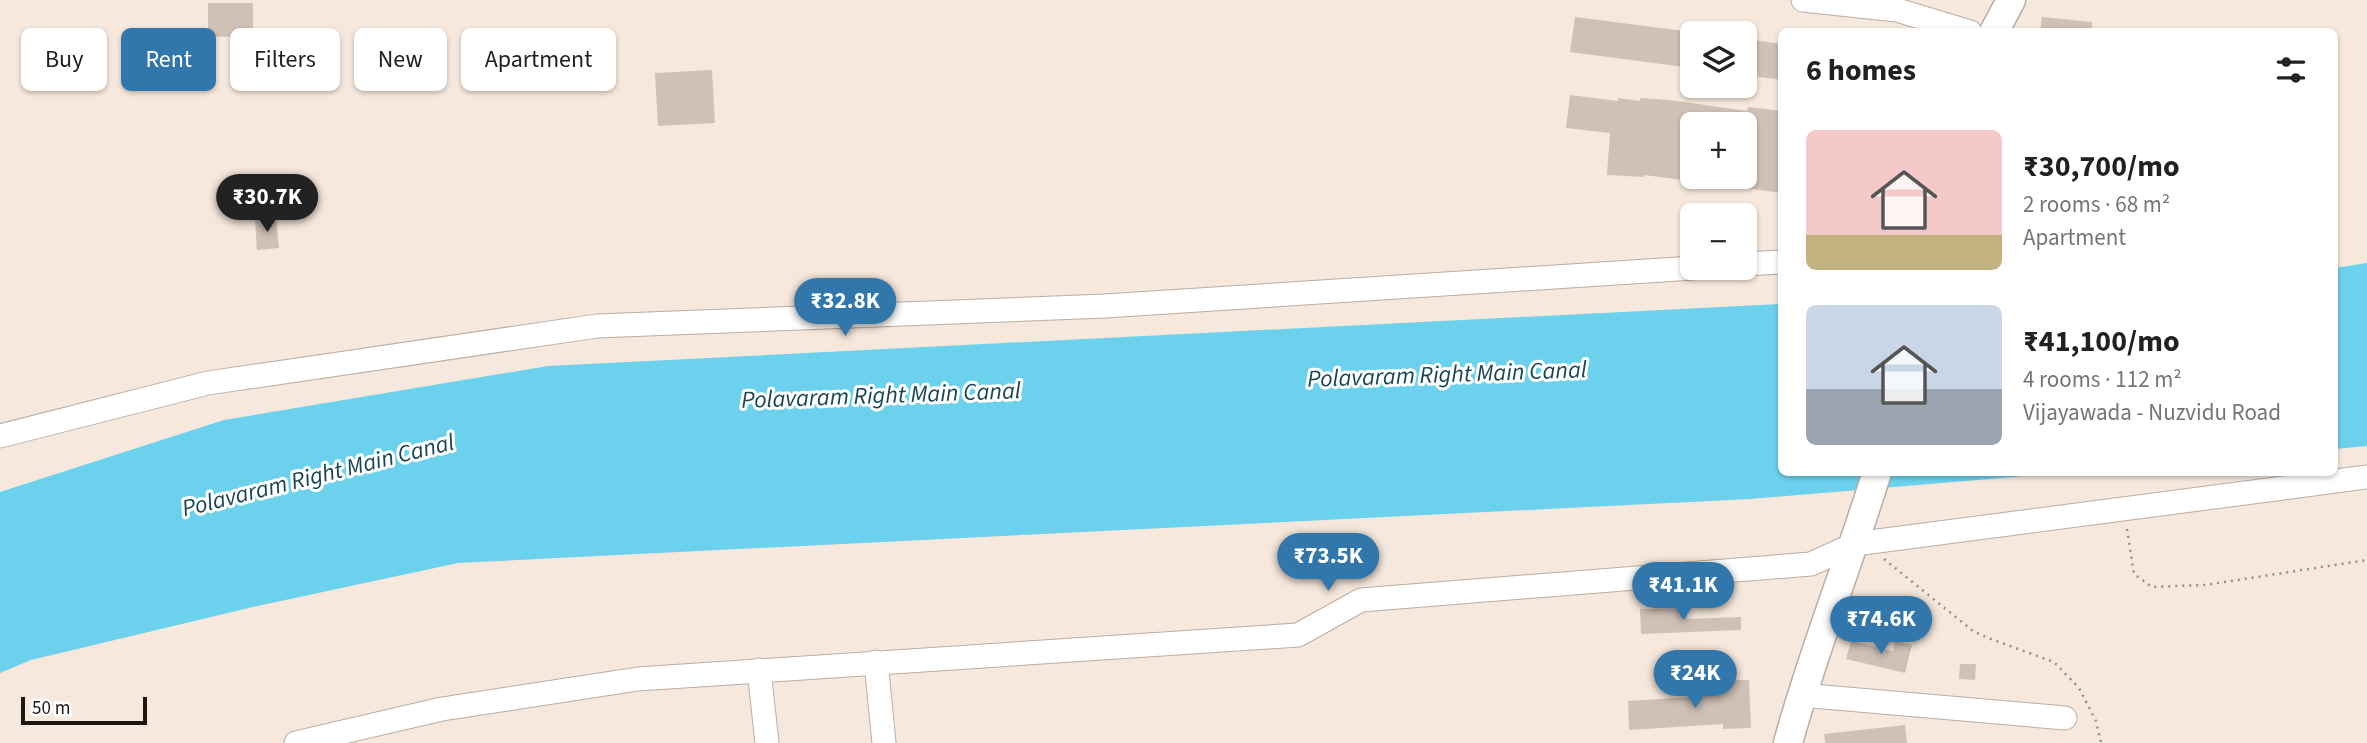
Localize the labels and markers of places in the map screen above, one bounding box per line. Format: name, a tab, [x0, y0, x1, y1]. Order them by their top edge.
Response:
pin: ₹30.7K	[210, 174, 324, 234]
pin: ₹32.8K	[788, 278, 902, 338]
pin: ₹73.5K	[1271, 534, 1385, 593]
pin: ₹41.1K	[1626, 562, 1740, 622]
pin: ₹74.6K	[1824, 596, 1938, 656]
pin: ₹24K	[1654, 650, 1736, 710]

